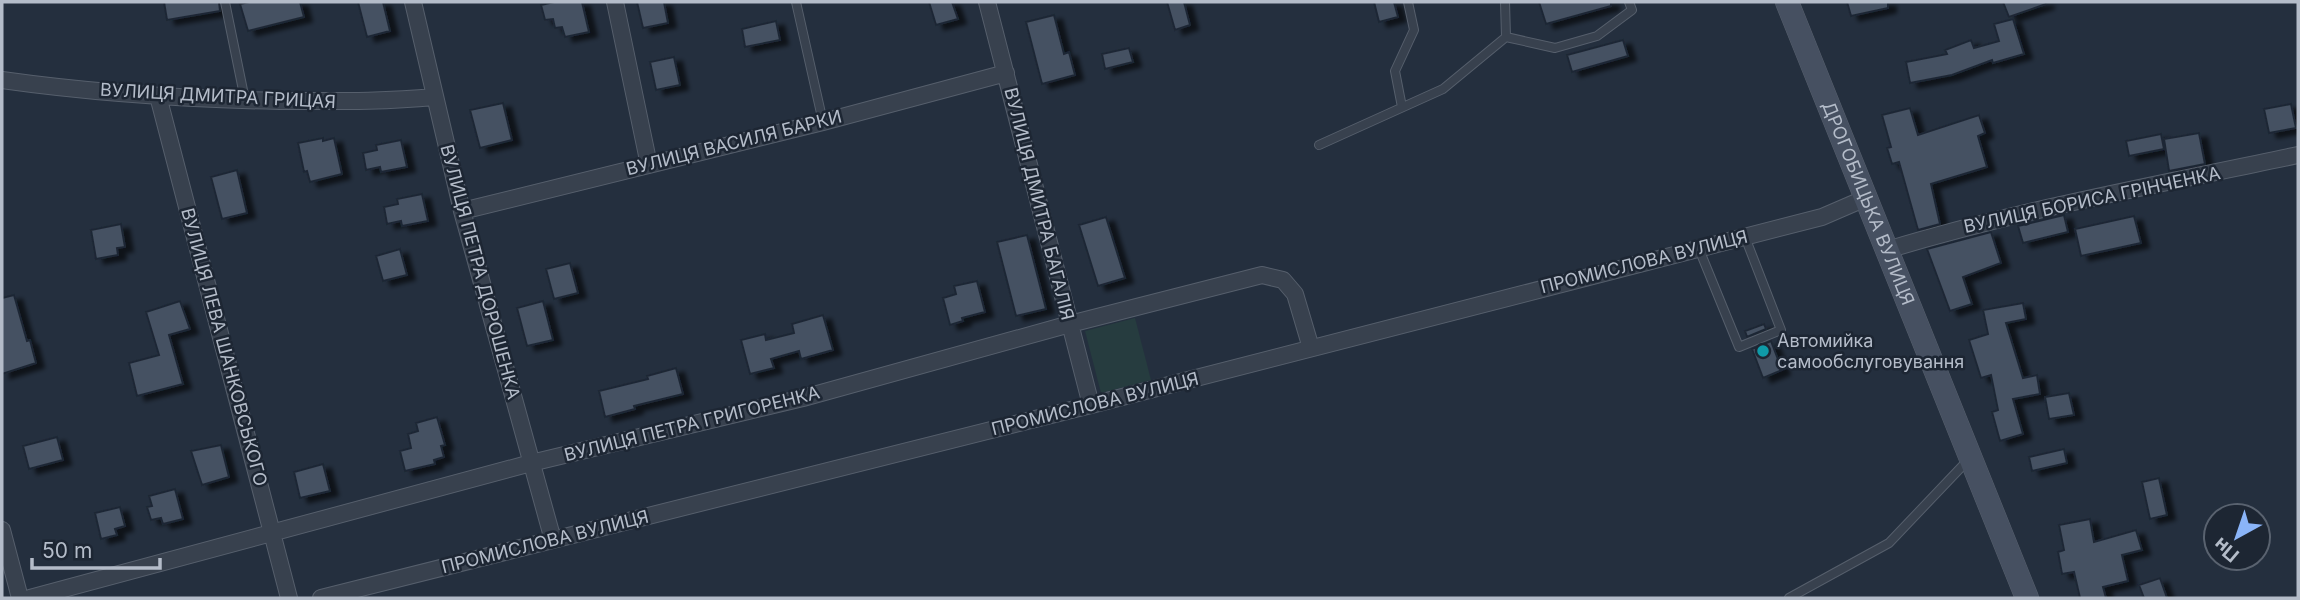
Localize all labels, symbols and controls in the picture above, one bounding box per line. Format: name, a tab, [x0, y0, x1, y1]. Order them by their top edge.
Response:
street label: ВУЛИЦЯ ДМИТРА ГРИЦАЯ	[100, 79, 336, 112]
street label: ВУЛИЦЯ ДМИТРА БАГАЛІЯ	[1000, 85, 1079, 322]
street label: ДРОГОБИЦЬКА ВУЛИЦЯ	[1818, 98, 1919, 308]
street label: ВУЛИЦЯ ВАСИЛЯ БАРКИ	[624, 106, 844, 179]
street label: ВУЛИЦЯ ПЕТРА ДОРОШЕНКА	[436, 142, 525, 402]
street label: ВУЛИЦЯ БОРИСА ГРІНЧЕНКА	[1962, 162, 2222, 237]
street label: ВУЛИЦЯ ЛЕВА ШАНКОВСЬКОГО	[177, 206, 272, 488]
street label: ПРОМИСЛОВА ВУЛИЦЯ	[1538, 226, 1750, 297]
place label: Автомийка самообслуговування	[1777, 330, 1964, 372]
marker: Автомийка самообслуговування	[1755, 343, 1771, 359]
street label: ПРОМИСЛОВА ВУЛИЦЯ	[989, 368, 1201, 439]
street label: ВУЛИЦЯ ПЕТРА ГРИГОРЕНКА	[562, 382, 822, 465]
north arrow	[2202, 502, 2272, 572]
street label: ПРОМИСЛОВА ВУЛИЦЯ	[439, 506, 651, 577]
scale bar	[32, 526, 159, 570]
text: Пн	[2209, 532, 2244, 567]
text: 50 m	[42, 538, 92, 563]

